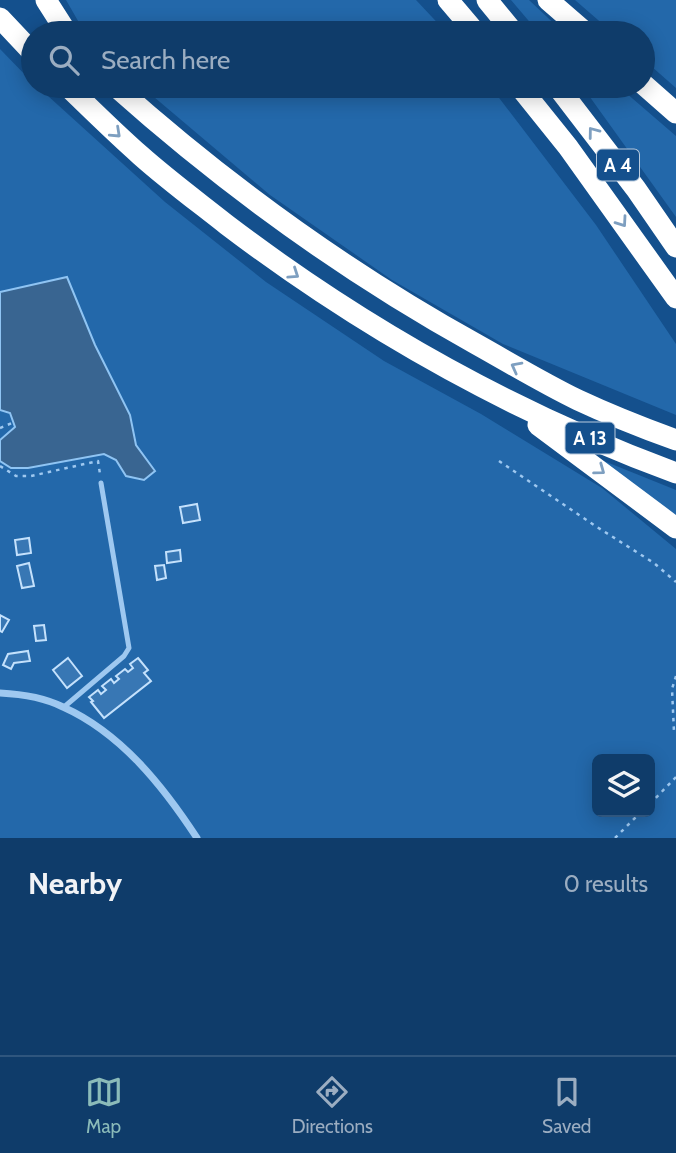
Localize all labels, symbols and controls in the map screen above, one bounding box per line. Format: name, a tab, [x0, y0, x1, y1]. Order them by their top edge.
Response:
search box	[21, 21, 655, 98]
icon: search	[45, 41, 83, 79]
text: Search here	[101, 44, 230, 76]
one-way arrow	[108, 124, 121, 137]
one-way arrow	[589, 127, 601, 140]
road number: A 4	[597, 150, 639, 181]
one-way arrow	[614, 214, 626, 227]
one-way arrow	[286, 266, 299, 278]
one-way arrow	[511, 361, 523, 375]
road number: A 13	[566, 422, 614, 453]
one-way arrow	[592, 462, 605, 475]
map controls	[592, 754, 655, 817]
button: layers	[592, 754, 655, 817]
text: Nearby	[28, 865, 122, 902]
text: 0 results	[564, 870, 648, 898]
tab: Map	[85, 1073, 123, 1138]
tab: Directions	[292, 1073, 373, 1138]
tab: Saved	[542, 1073, 591, 1138]

